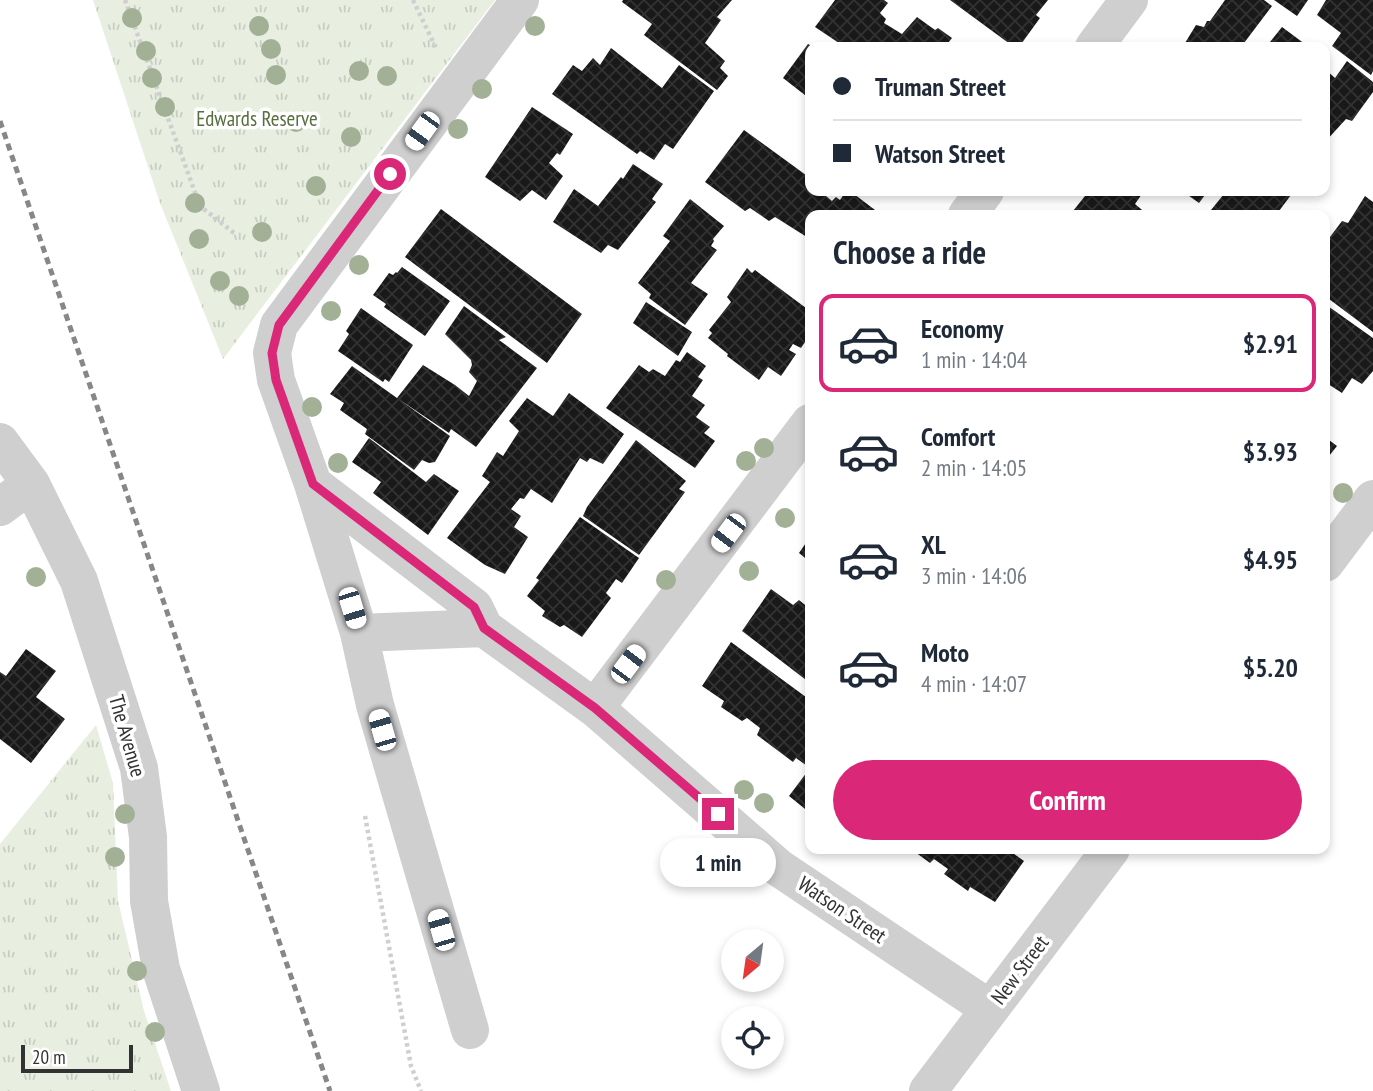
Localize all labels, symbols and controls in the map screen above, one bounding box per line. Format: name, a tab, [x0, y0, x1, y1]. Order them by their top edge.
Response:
text: Truman Street	[875, 70, 1006, 103]
park label: Edwards Reserve	[196, 105, 318, 132]
car	[402, 108, 443, 154]
text: Watson Street	[875, 137, 1005, 170]
route start	[374, 158, 406, 190]
text: Choose a ride	[833, 231, 986, 273]
icon: car	[837, 312, 900, 375]
text: Economy	[921, 312, 1003, 345]
text: $2.91	[1243, 327, 1298, 360]
text: 1 min · 14:04	[921, 345, 1027, 374]
icon: car	[837, 420, 900, 483]
text: Comfort	[921, 420, 995, 453]
text: $3.93	[1243, 435, 1298, 468]
text: 2 min · 14:05	[921, 453, 1027, 482]
car	[707, 510, 750, 556]
icon: car	[837, 528, 900, 591]
text: XL	[921, 528, 946, 561]
text: $4.95	[1243, 543, 1298, 576]
text: 3 min · 14:06	[921, 561, 1027, 590]
car	[336, 585, 369, 631]
icon: car	[837, 636, 900, 699]
text: Moto	[921, 636, 969, 669]
car	[607, 641, 650, 687]
text: $5.20	[1243, 651, 1298, 684]
text: 4 min · 14:07	[921, 669, 1027, 698]
street label: The Avenue	[103, 692, 152, 780]
car	[367, 707, 398, 753]
button: Confirm	[833, 760, 1302, 840]
route end	[702, 798, 734, 830]
callout: 1 min	[660, 838, 776, 888]
text: 1 min	[695, 848, 741, 877]
street label: Watson Street	[793, 870, 892, 949]
car	[426, 907, 457, 953]
north arrow	[721, 929, 784, 992]
map controls	[721, 929, 784, 1069]
street label: New Street	[985, 930, 1055, 1010]
button: locate	[721, 1006, 784, 1069]
scale bar	[21, 1042, 133, 1074]
text: 20 m	[32, 1045, 66, 1069]

